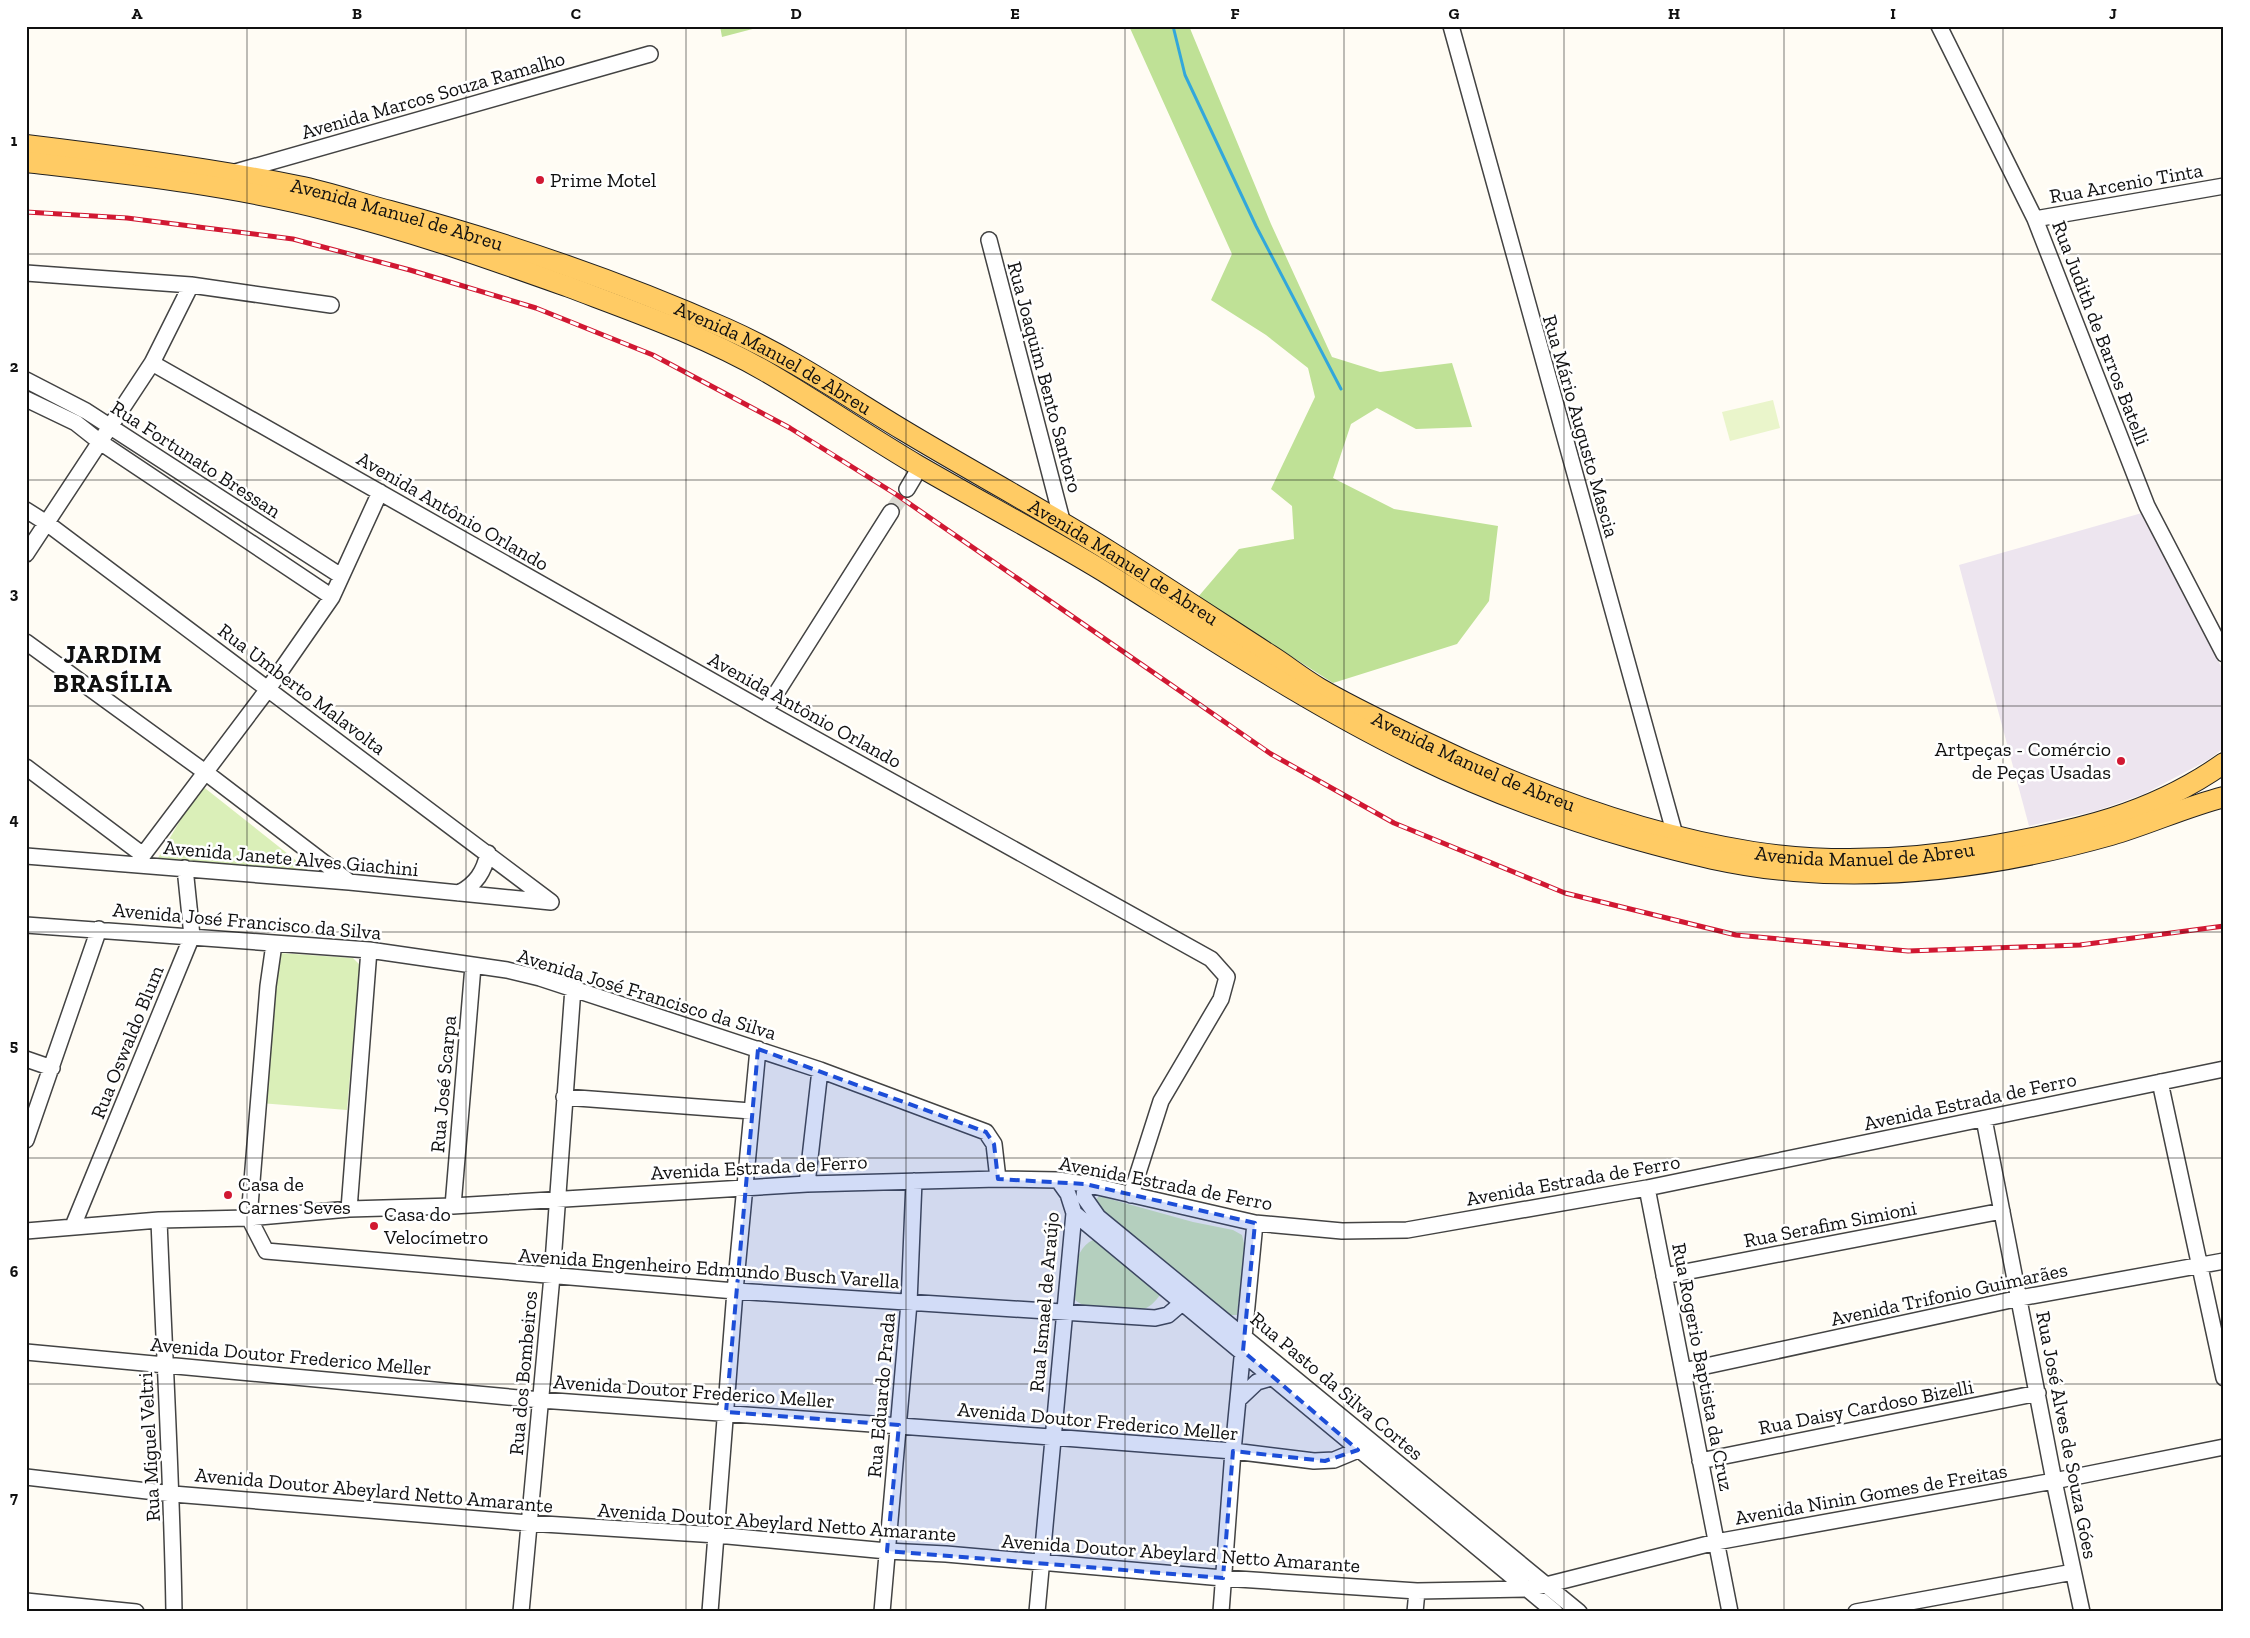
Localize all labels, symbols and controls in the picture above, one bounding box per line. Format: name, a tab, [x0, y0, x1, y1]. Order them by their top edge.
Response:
text: A	[132, 4, 143, 23]
text: B	[352, 4, 362, 23]
text: C	[571, 4, 581, 23]
text: D	[790, 4, 802, 23]
text: E	[1010, 4, 1020, 23]
text: F	[1230, 4, 1240, 23]
text: G	[1449, 4, 1460, 23]
text: H	[1668, 4, 1680, 23]
text: I	[1890, 4, 1896, 23]
text: J	[2109, 4, 2117, 23]
street label: Avenida Marcos Souza Ramalho	[298, 46, 568, 144]
text: 1	[11, 131, 18, 150]
street label: Rua Arcenio Tinta	[2047, 158, 2205, 208]
place label: Prime Motel	[550, 168, 656, 192]
street label: Avenida Manuel de Abreu	[289, 173, 506, 256]
marker: Prime Motel	[534, 174, 546, 186]
street label: Rua Judith de Barros Batelli	[2047, 217, 2155, 449]
street label: Rua Joaquim Bento Santoro	[1003, 259, 1087, 495]
street label: Avenida Manuel de Abreu	[671, 296, 876, 420]
street label: Rua Mário Augusto Mascia	[1538, 312, 1624, 540]
text: 2	[10, 357, 19, 376]
street label: Rua Fortunato Bressan	[107, 395, 286, 523]
street label: Avenida Antônio Orlando	[353, 446, 553, 576]
street label: Avenida Manuel de Abreu	[1024, 494, 1223, 630]
text: 3	[10, 584, 19, 603]
street label: Rua Umberto Malavolta	[213, 618, 391, 760]
district label: JARDIM BRASÍLIA	[53, 639, 173, 698]
street label: Avenida Antônio Orlando	[704, 647, 906, 773]
street label: Avenida Manuel de Abreu	[1368, 706, 1578, 816]
place label: Artpeças - Comércio de Peças Usadas	[1935, 737, 2111, 784]
marker: Artpeças - Comércio de Peças Usadas	[2115, 755, 2127, 767]
text: 4	[9, 810, 19, 829]
street label: Avenida Janete Alves Giachini	[163, 835, 420, 881]
street label: Avenida Manuel de Abreu	[1754, 837, 1976, 871]
street label: Avenida José Francisco da Silva	[112, 897, 383, 945]
street label: Avenida José Francisco da Silva	[515, 943, 780, 1045]
street label: Rua Oswaldo Blum	[85, 961, 169, 1122]
street label: Rua José Scarpa	[425, 1014, 461, 1154]
text: 5	[10, 1036, 18, 1055]
street label: Avenida Estrada de Ferro	[1861, 1067, 2079, 1135]
street label: Avenida Estrada de Ferro	[650, 1149, 868, 1185]
street label: Avenida Estrada de Ferro	[1464, 1149, 1682, 1211]
street label: Avenida Estrada de Ferro	[1057, 1151, 1275, 1215]
place label: Casa de Carnes Seves	[238, 1172, 351, 1219]
marker: Casa de Carnes Seves	[222, 1189, 234, 1201]
street label: Rua Serafim Simioni	[1742, 1195, 1919, 1253]
place label: Casa do Velocímetro	[383, 1202, 488, 1249]
street label: Rua Ismael de Araújo	[1024, 1211, 1064, 1393]
marker: Casa do Velocímetro	[368, 1220, 380, 1232]
street label: Rua Rogerio Baptista da Cruz	[1667, 1241, 1739, 1493]
street label: Avenida Engenheiro Edmundo Busch Varella	[518, 1243, 901, 1293]
street label: Avenida Trifonio Guimarães	[1828, 1257, 2070, 1331]
text: 6	[10, 1262, 19, 1281]
street label: Rua dos Bombeiros	[504, 1290, 542, 1456]
street label: Rua Pasto da Silva Cortes	[1246, 1307, 1428, 1465]
street label: Rua José Alves de Souza Góes	[2031, 1309, 2103, 1561]
street label: Rua Eduardo Prada	[862, 1311, 900, 1479]
street label: Avenida Doutor Frederico Meller	[150, 1332, 432, 1380]
street label: Avenida Doutor Frederico Meller	[553, 1369, 835, 1413]
street label: Rua Miguel Veltri	[133, 1371, 165, 1522]
street label: Rua Daisy Cardoso Bizelli	[1756, 1374, 1976, 1440]
street label: Avenida Doutor Frederico Meller	[957, 1397, 1239, 1445]
street label: Avenida Ninin Gomes de Freitas	[1733, 1458, 2009, 1530]
street label: Avenida Doutor Abeylard Netto Amarante	[194, 1462, 554, 1518]
text: 7	[10, 1488, 18, 1507]
street label: Avenida Doutor Abeylard Netto Amarante	[597, 1497, 957, 1547]
street label: Avenida Doutor Abeylard Netto Amarante	[1001, 1528, 1361, 1578]

